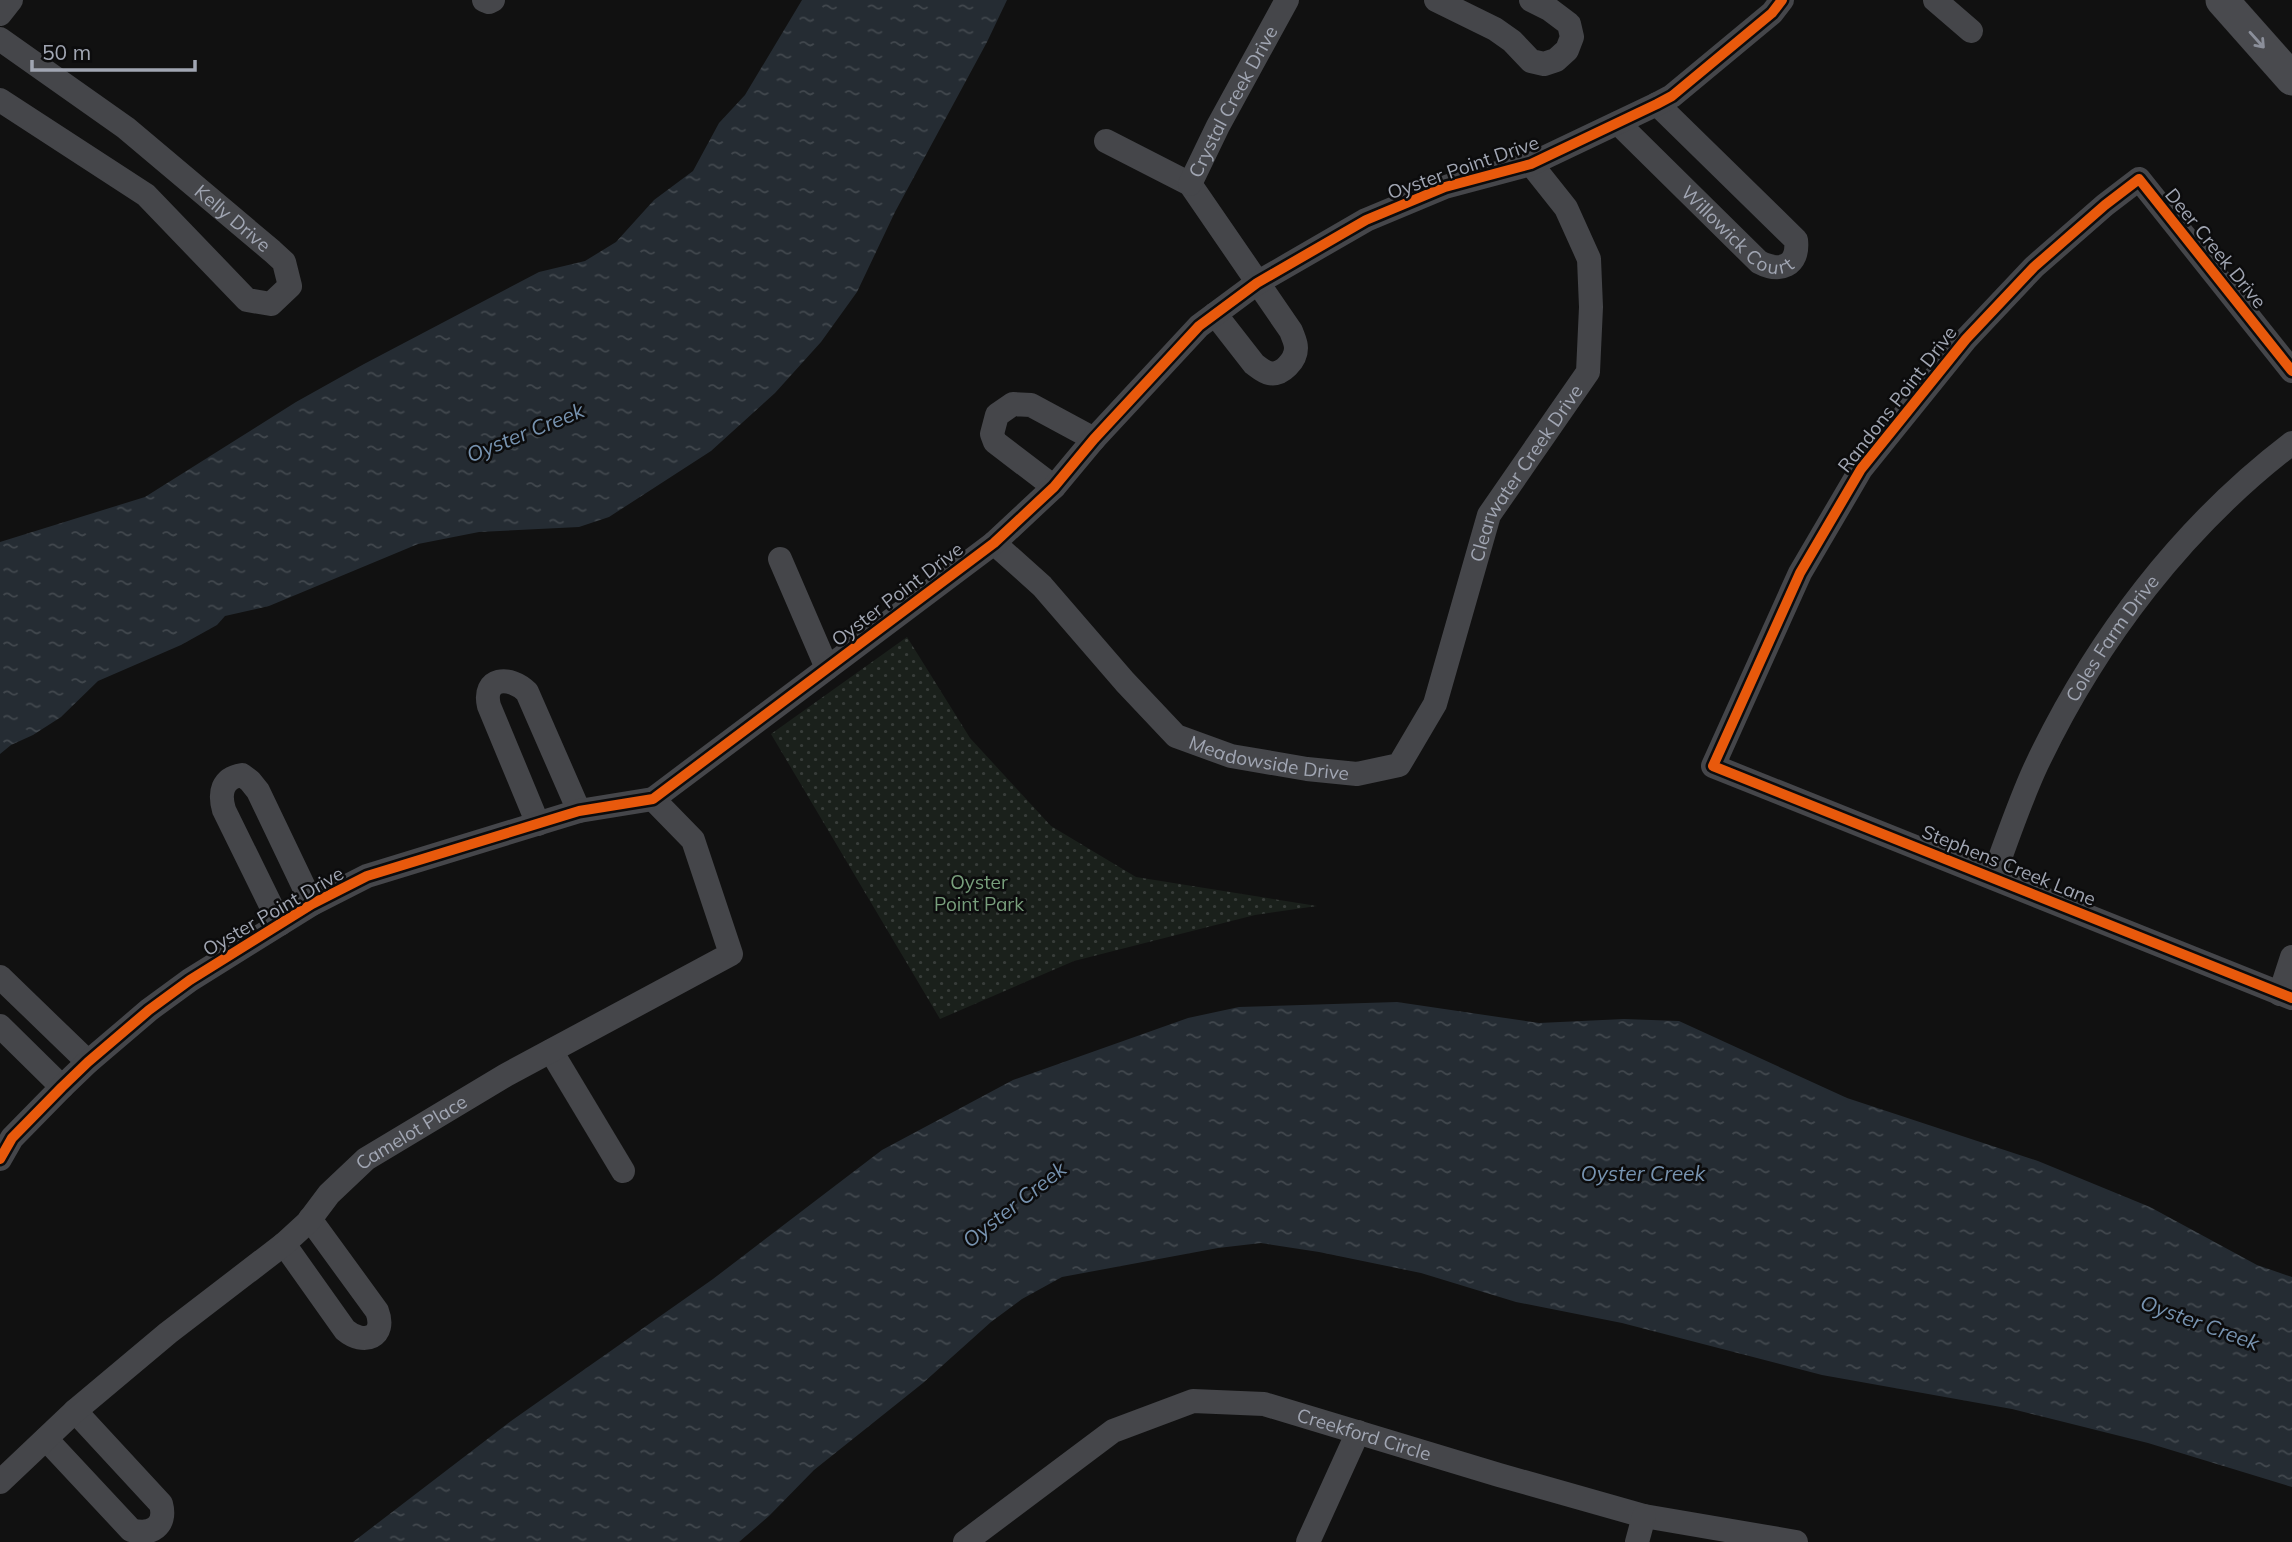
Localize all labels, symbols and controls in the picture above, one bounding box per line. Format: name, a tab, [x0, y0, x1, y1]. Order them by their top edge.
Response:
street label: Crystal Creek Drive	[1183, 21, 1283, 181]
scale bar	[32, 28, 194, 72]
one-way arrow	[2249, 30, 2265, 48]
text: 50 m	[42, 39, 91, 65]
street label: Oyster Point Drive	[1384, 130, 1542, 204]
street label: Kelly Drive	[190, 179, 276, 257]
street label: Willowick Court	[1676, 180, 1799, 279]
street label: Deer Creek Drive	[2160, 183, 2272, 313]
street label: Randons Point Drive	[1832, 321, 1962, 477]
street label: Clearwater Creek Drive	[1464, 380, 1588, 565]
water label: Oyster Creek	[462, 396, 589, 467]
street label: Oyster Point Drive	[826, 537, 968, 651]
street label: Coles Farm Drive	[2060, 570, 2164, 706]
street label: Meadowside Drive	[1186, 730, 1350, 785]
street label: Stephens Creek Lane	[1919, 819, 2099, 911]
street label: Oyster Point Drive	[198, 861, 348, 961]
park label: Oyster Point Park	[934, 870, 1024, 916]
street label: Camelot Place	[350, 1089, 471, 1175]
water label: Oyster Creek	[957, 1155, 1072, 1253]
water label: Oyster Creek	[1581, 1160, 1707, 1186]
water label: Oyster Creek	[2137, 1288, 2264, 1356]
street label: Creekford Circle	[1294, 1403, 1434, 1466]

